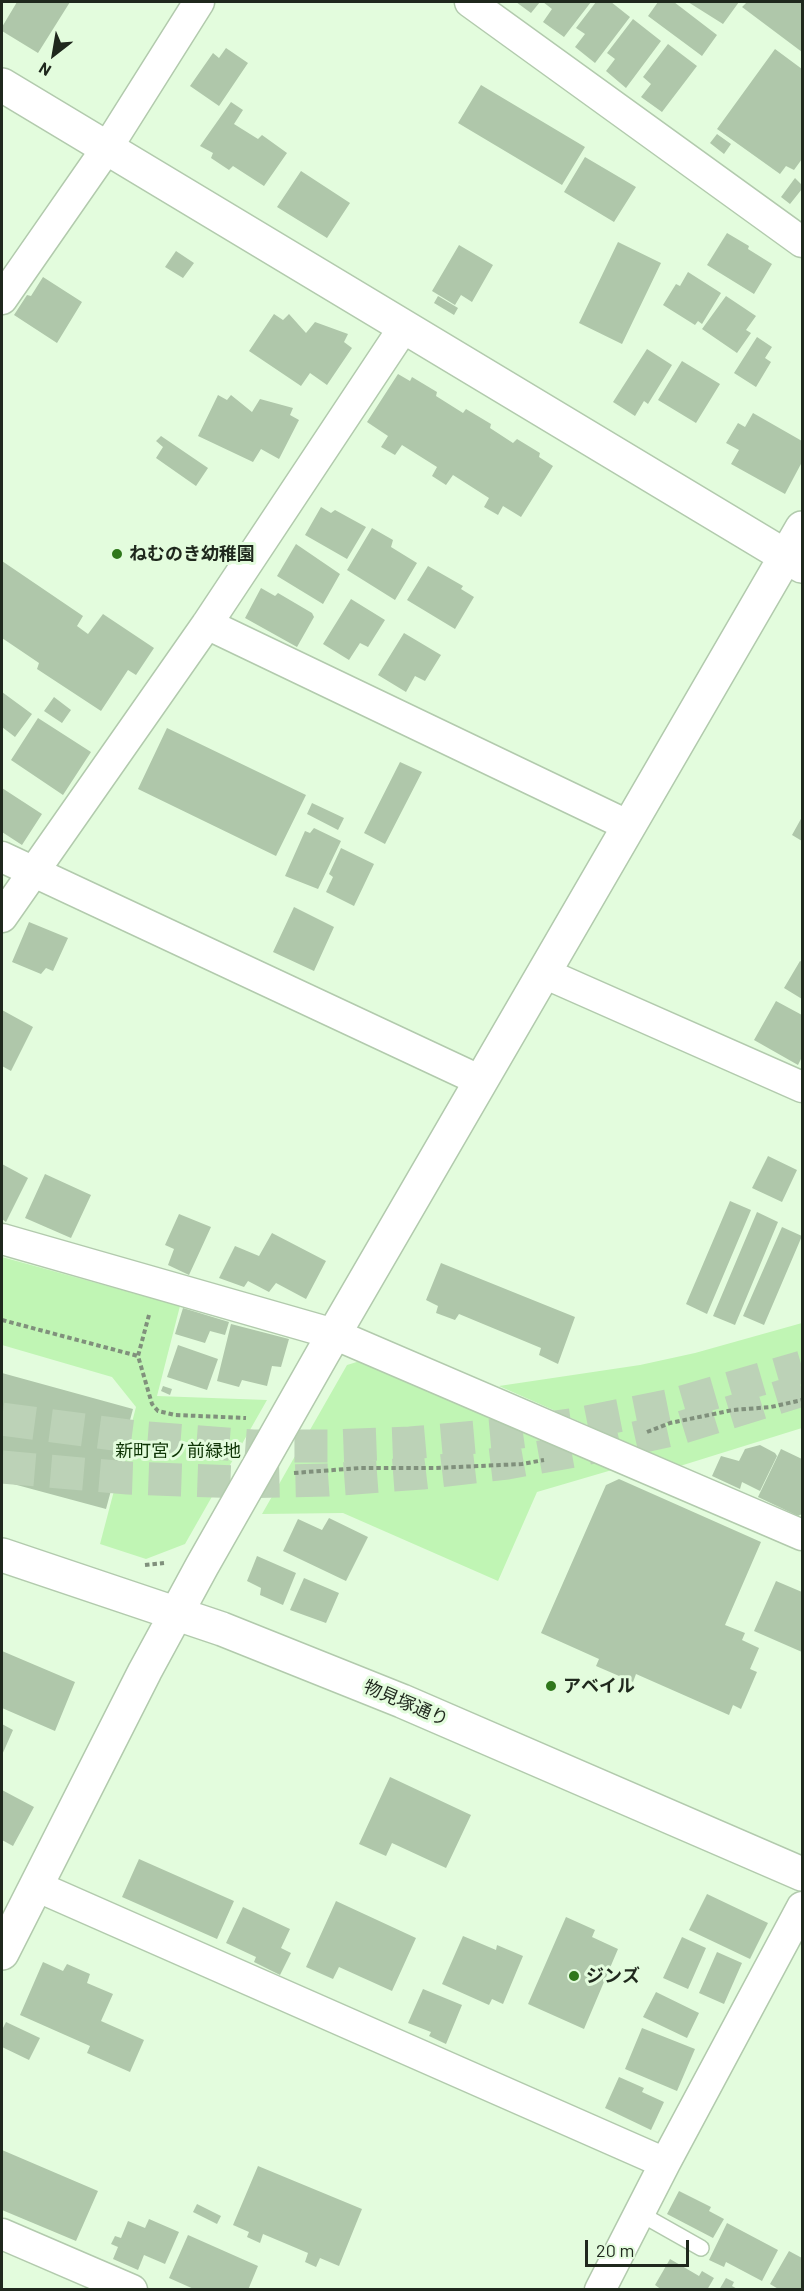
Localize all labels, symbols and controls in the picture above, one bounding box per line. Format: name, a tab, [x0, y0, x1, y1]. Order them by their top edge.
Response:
north arrow	[24, 24, 84, 84]
text: N	[35, 59, 54, 81]
place label: ねむのき幼稚園	[129, 543, 255, 565]
marker: ねむのき幼稚園	[110, 547, 124, 561]
park label: 新町宮ノ前緑地	[115, 1440, 241, 1462]
street label: 物見塚通り	[360, 1675, 452, 1731]
place label: アベイル	[563, 1675, 635, 1697]
marker: アベイル	[544, 1679, 558, 1693]
place label: ジンズ	[586, 1965, 640, 1987]
marker: ジンズ	[567, 1969, 581, 1983]
scale bar	[588, 2228, 692, 2266]
text: 20 m	[596, 2239, 634, 2261]

